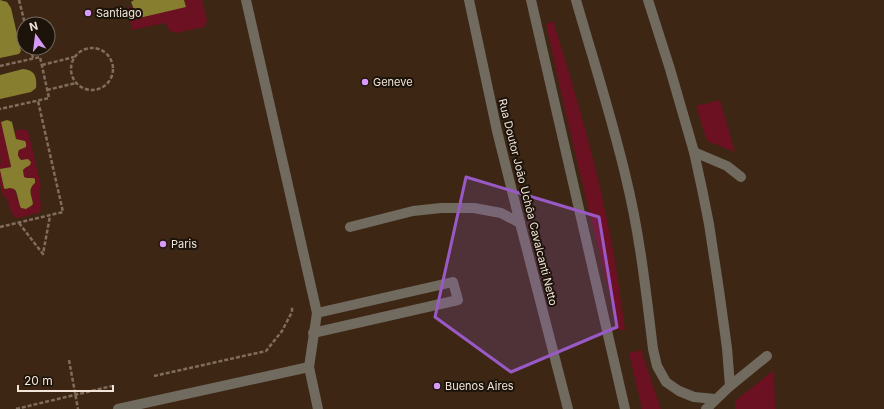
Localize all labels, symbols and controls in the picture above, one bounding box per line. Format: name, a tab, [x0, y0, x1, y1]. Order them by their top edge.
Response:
place label: Santiago	[96, 6, 142, 20]
marker: Santiago	[83, 8, 93, 18]
north arrow	[16, 16, 56, 56]
text: N	[28, 18, 39, 34]
place label: Geneve	[373, 75, 413, 89]
marker: Geneve	[360, 77, 370, 87]
street label: Rua Doutor João Uchôa Cavalcanti Netto	[495, 97, 561, 307]
place label: Paris	[171, 237, 197, 251]
marker: Paris	[158, 239, 168, 249]
scale bar	[18, 367, 113, 393]
text: 20 m	[24, 373, 53, 388]
place label: Buenos Aires	[445, 379, 514, 393]
marker: Buenos Aires	[432, 381, 442, 391]

